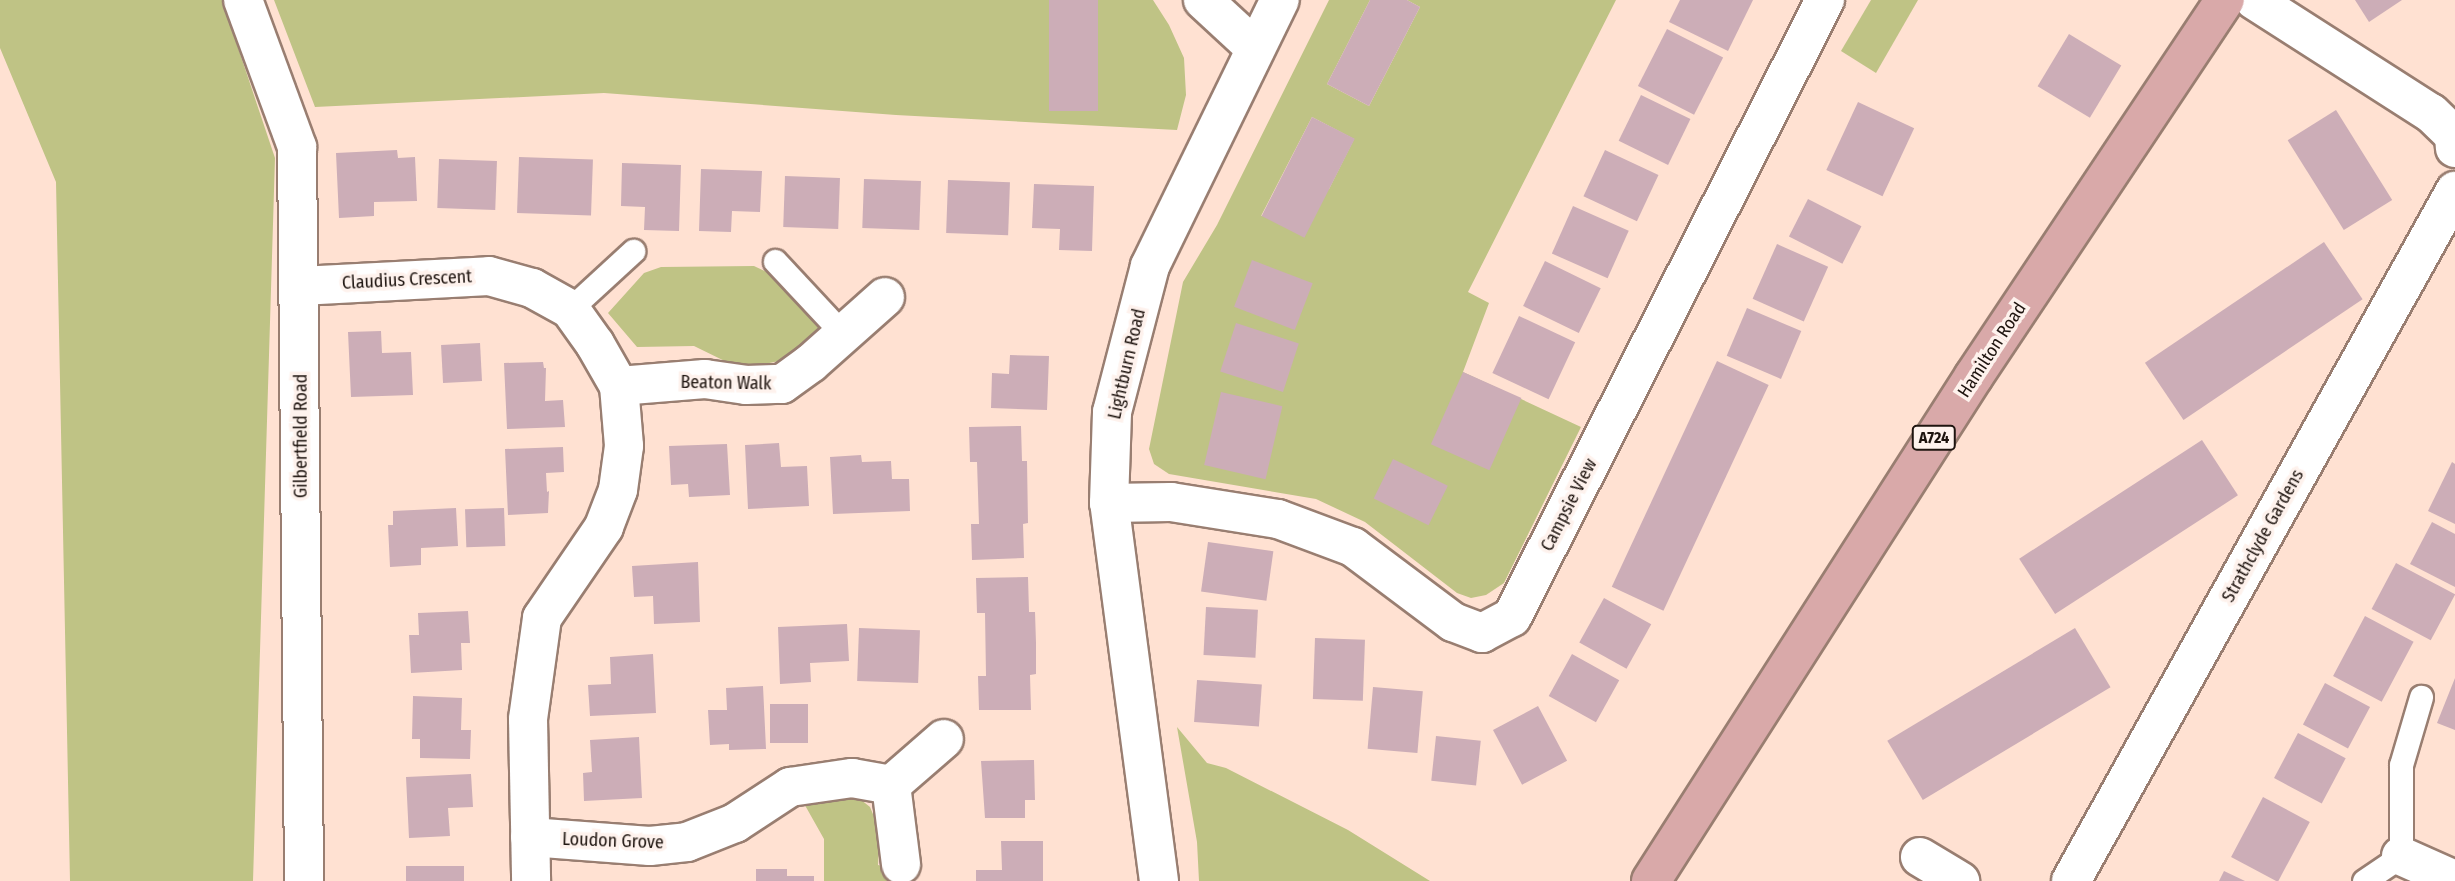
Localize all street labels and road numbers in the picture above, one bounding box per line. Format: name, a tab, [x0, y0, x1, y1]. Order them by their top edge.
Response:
street label: Claudius Crescent	[341, 266, 473, 294]
street label: Hamilton Road	[1953, 298, 2031, 402]
street label: Lightburn Road	[1104, 307, 1150, 421]
street label: Beaton Walk	[680, 371, 772, 395]
street label: Gilbertfield Road	[290, 374, 312, 498]
road number: A724	[1911, 426, 1957, 450]
street label: Campsie View	[1536, 455, 1602, 555]
street label: Strathclyde Gardens	[2218, 466, 2308, 606]
street label: Loudon Grove	[562, 828, 664, 854]

